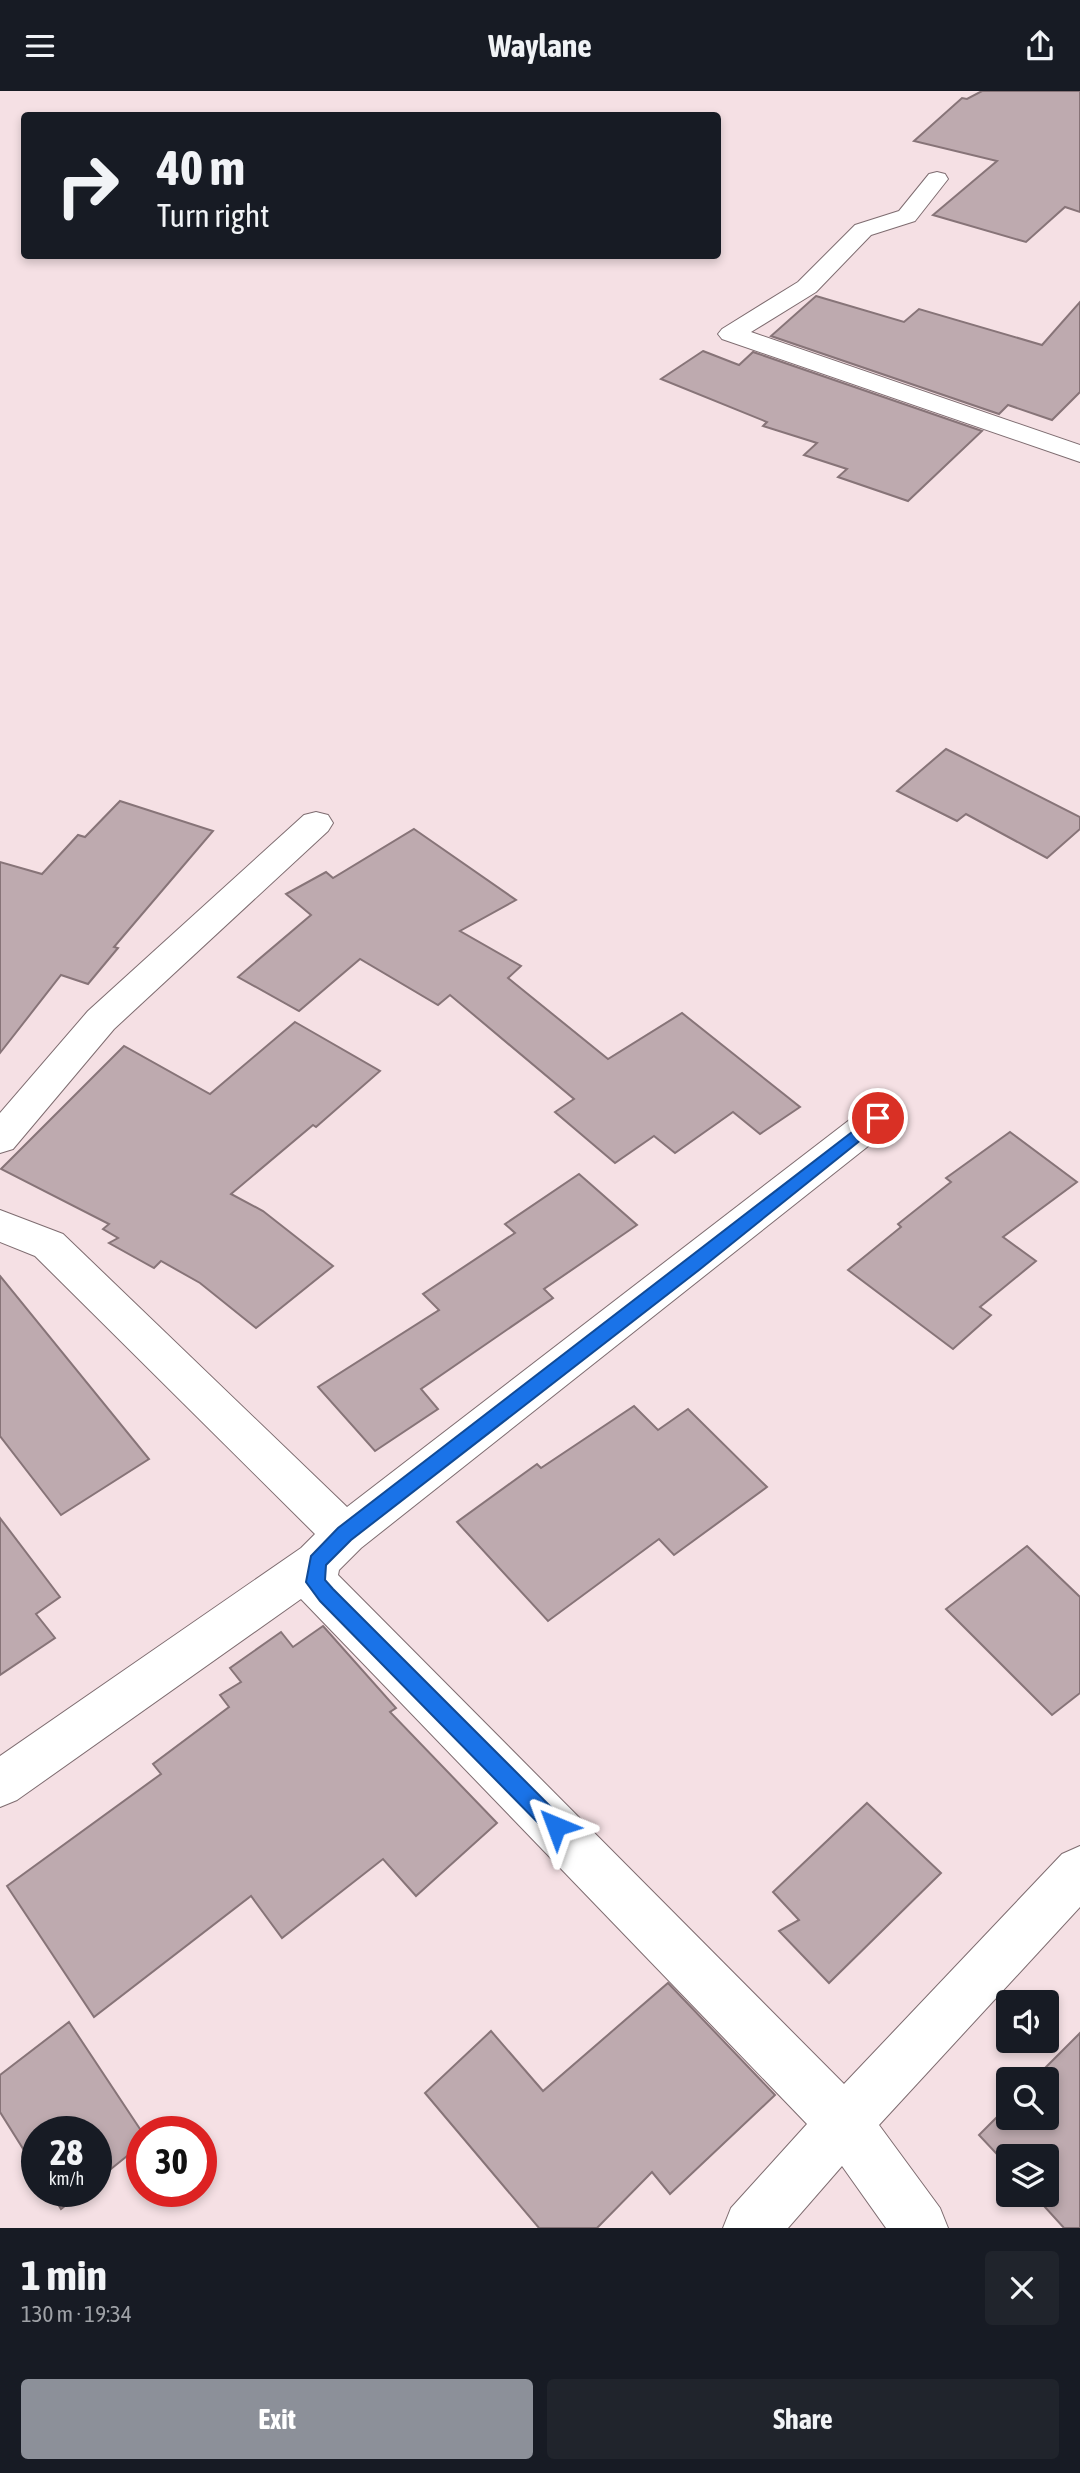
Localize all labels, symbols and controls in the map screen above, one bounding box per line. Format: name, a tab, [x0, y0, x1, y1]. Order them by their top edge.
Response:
icon: menu	[21, 27, 59, 65]
text: Waylane	[488, 27, 592, 64]
icon: share	[1021, 27, 1059, 65]
text: 40 m	[157, 139, 245, 195]
icon: right	[42, 140, 133, 231]
text: Turn right	[157, 197, 270, 234]
pin	[848, 1088, 908, 1148]
icon: arrive	[859, 1099, 897, 1137]
position arrow	[519, 1789, 593, 1863]
map controls	[996, 1990, 1059, 2207]
button: sound	[996, 1990, 1059, 2053]
button: search	[996, 2067, 1059, 2130]
speed limit sign: 30	[126, 2116, 217, 2207]
text: 28	[50, 2132, 83, 2172]
button: layers	[996, 2144, 1059, 2207]
text: km/h	[49, 2168, 84, 2189]
text: 1 min	[21, 2251, 107, 2299]
button: close	[985, 2251, 1059, 2325]
text: 130 m · 19:34	[21, 2301, 132, 2327]
button: Exit	[21, 2379, 533, 2459]
button: Share	[547, 2379, 1059, 2459]

